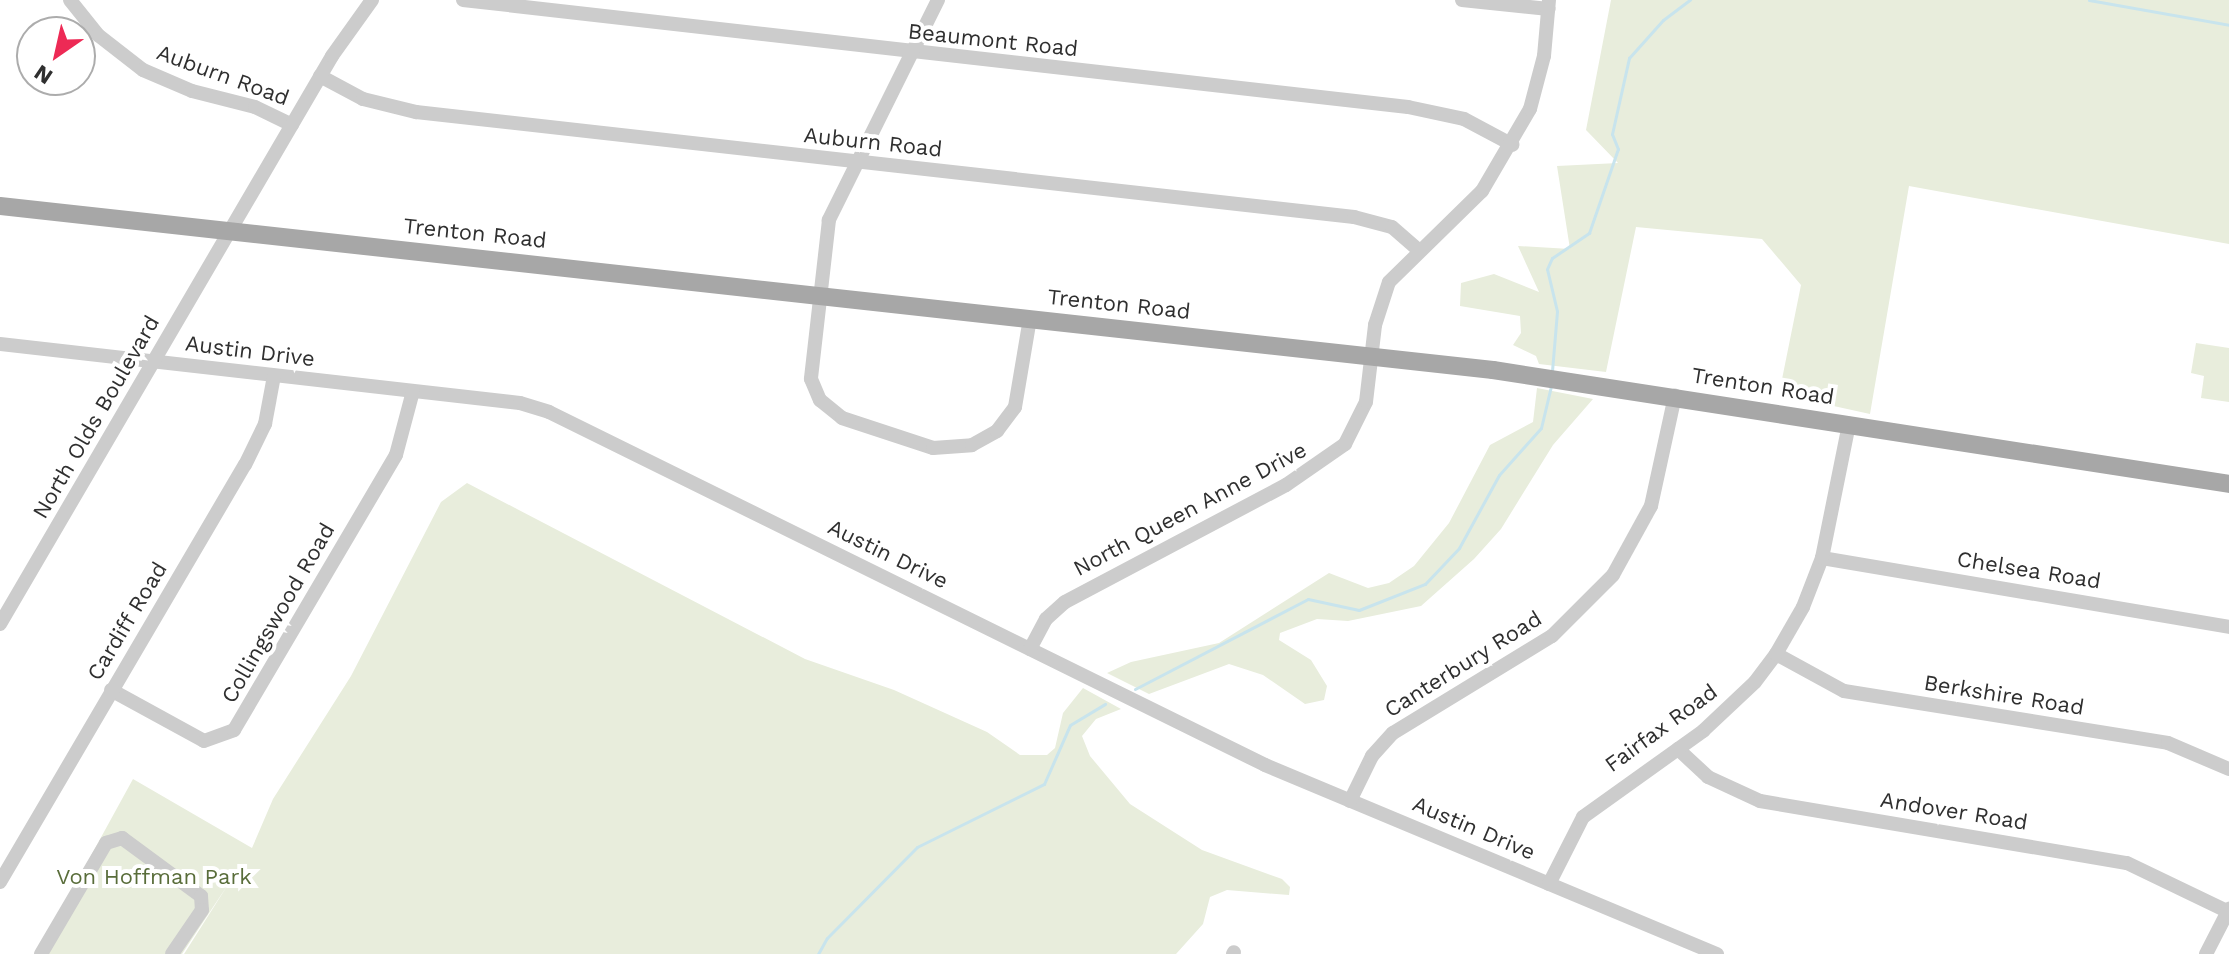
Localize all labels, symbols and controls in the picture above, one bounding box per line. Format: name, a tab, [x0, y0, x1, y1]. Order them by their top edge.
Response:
north arrow	[16, 16, 96, 96]
street label: Beaumont Road	[907, 18, 1079, 62]
street label: Auburn Road	[153, 39, 293, 111]
text: N	[30, 60, 57, 90]
street label: Auburn Road	[802, 122, 944, 162]
street label: Trenton Road	[402, 212, 548, 254]
street label: Trenton Road	[1046, 283, 1192, 325]
street label: North Olds Boulevard	[27, 311, 165, 523]
street label: Austin Drive	[184, 330, 316, 372]
street label: Trenton Road	[1690, 362, 1836, 410]
street label: North Queen Anne Drive	[1069, 436, 1311, 582]
street label: Austin Drive	[824, 514, 952, 594]
street label: Collingswood Road	[216, 518, 340, 708]
street label: Chelsea Road	[1955, 546, 2103, 594]
street label: Cardiff Road	[81, 557, 173, 685]
street label: Canterbury Road	[1379, 605, 1547, 723]
street label: Berkshire Road	[1922, 669, 2086, 721]
street label: Fairfax Road	[1599, 678, 1723, 778]
street label: Andover Road	[1878, 786, 2030, 836]
street label: Austin Drive	[1409, 790, 1539, 866]
park label: Von Hoffman Park	[56, 864, 252, 890]

